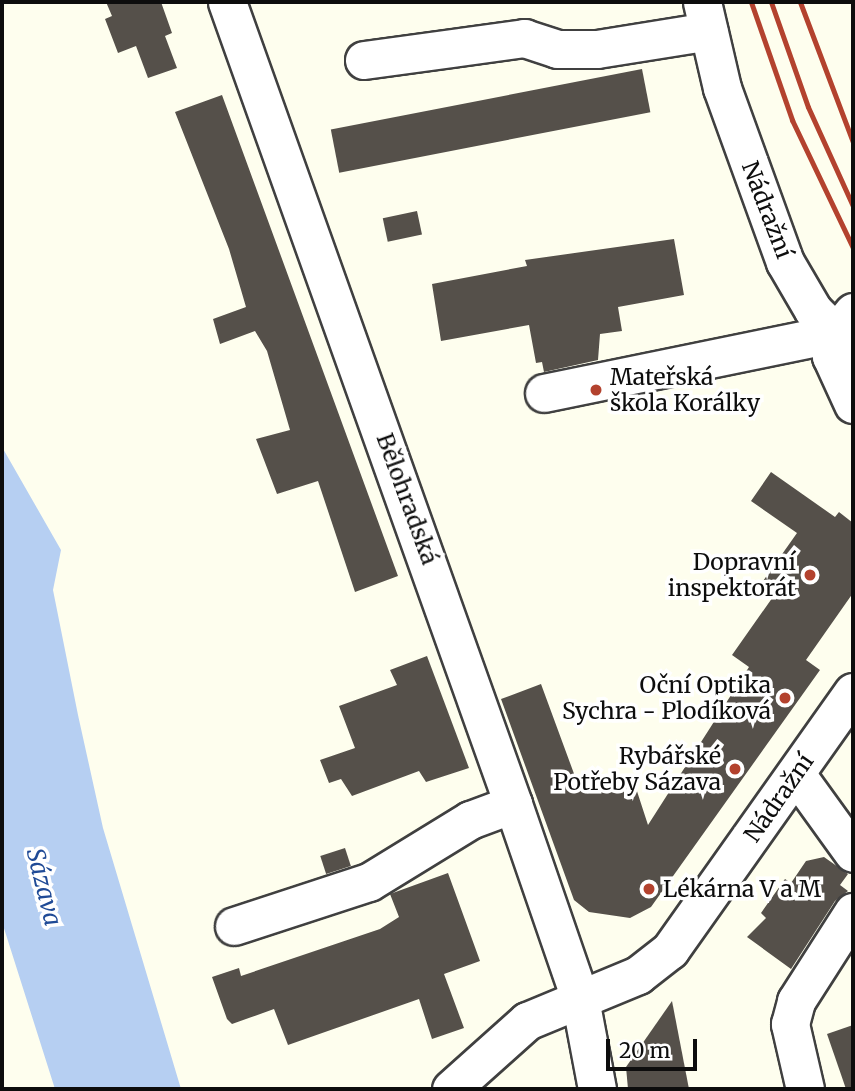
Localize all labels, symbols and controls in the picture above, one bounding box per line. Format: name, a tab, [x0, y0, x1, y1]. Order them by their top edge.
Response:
street label: Nádražní	[736, 158, 798, 262]
place label: Mateřská škola Korálky	[610, 363, 760, 417]
marker: Mateřská škola Korálky	[588, 382, 604, 398]
street label: Bělohradská	[370, 430, 444, 568]
place label: Dopravní inspektorát	[668, 548, 796, 602]
marker: Dopravní inspektorát	[802, 567, 818, 583]
place label: Oční Optika Sychra - Plodíková	[562, 671, 771, 725]
marker: Oční Optika Sychra - Plodíková	[777, 690, 793, 706]
place label: Rybářské Potřeby Sázava	[553, 742, 721, 796]
street label: Nádražní	[739, 748, 819, 848]
marker: Rybářské Potřeby Sázava	[727, 761, 743, 777]
water label: Sázava	[20, 845, 68, 929]
place label: Lékárna V a M	[663, 875, 821, 903]
marker: Lékárna V a M	[641, 881, 657, 897]
scale bar	[610, 1024, 701, 1068]
text: 20 m	[619, 1037, 670, 1064]

